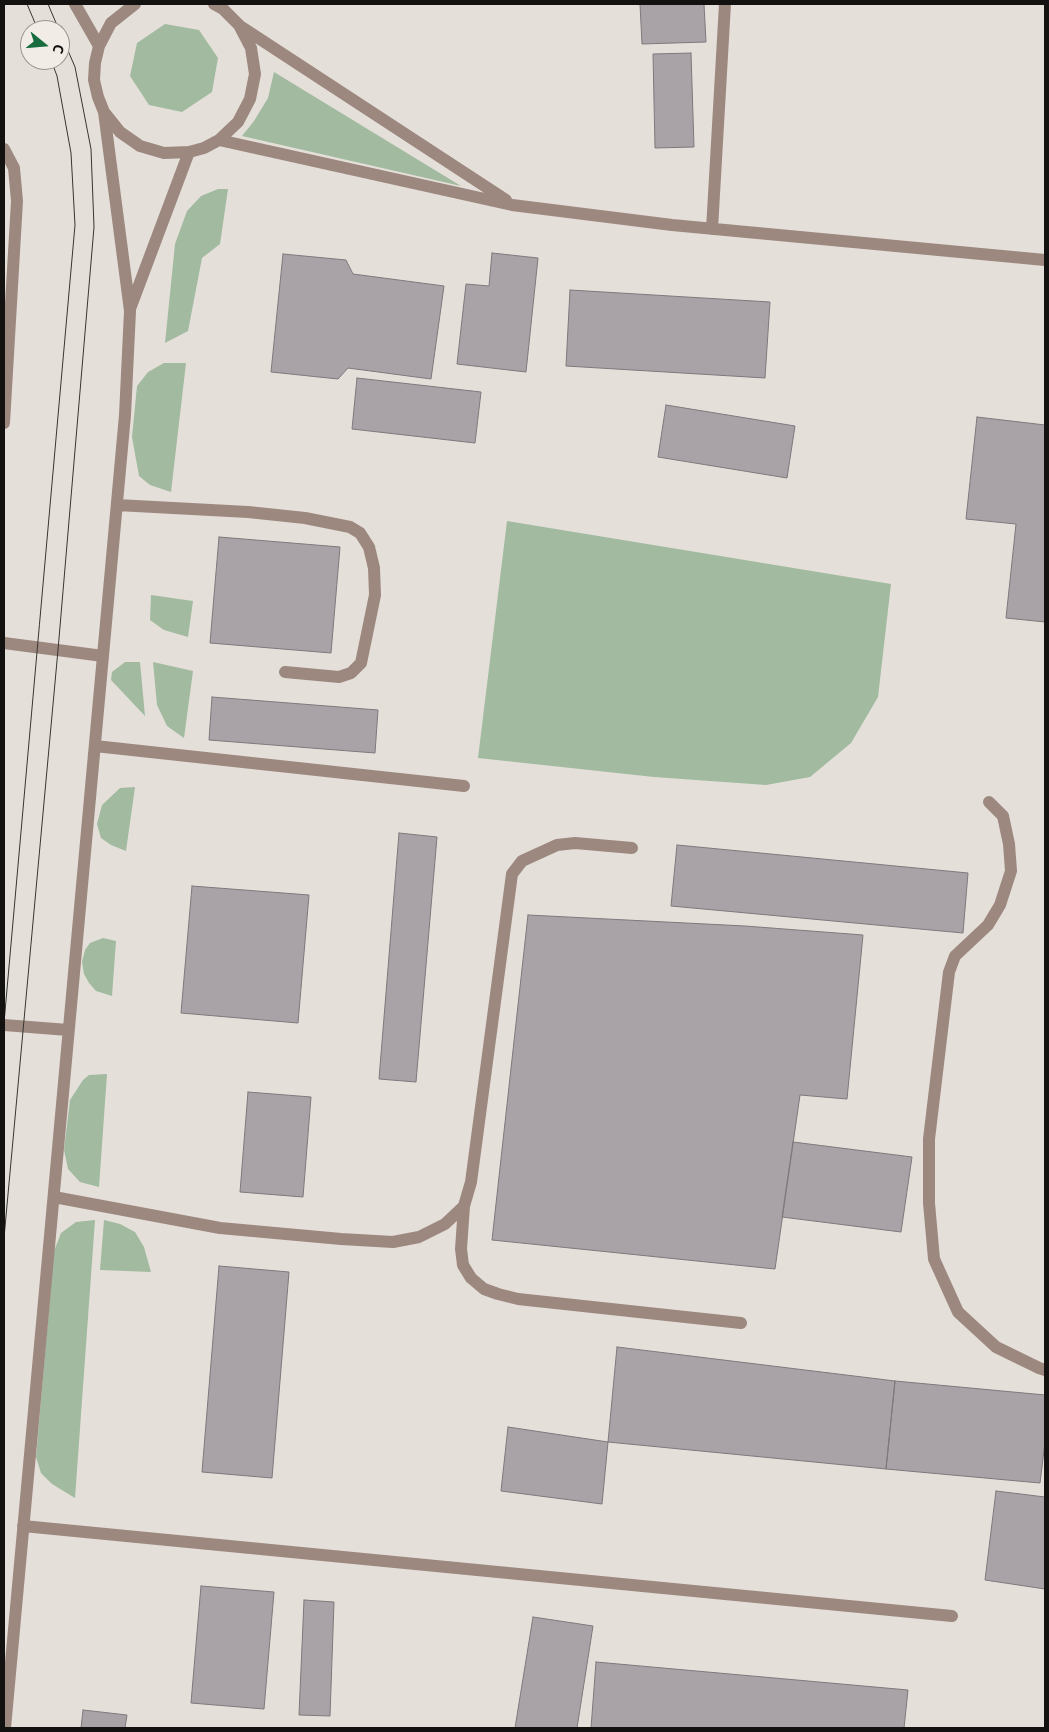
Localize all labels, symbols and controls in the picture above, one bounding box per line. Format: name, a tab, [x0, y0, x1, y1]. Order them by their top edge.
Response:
north arrow	[20, 20, 70, 70]
text: С	[48, 42, 69, 56]

